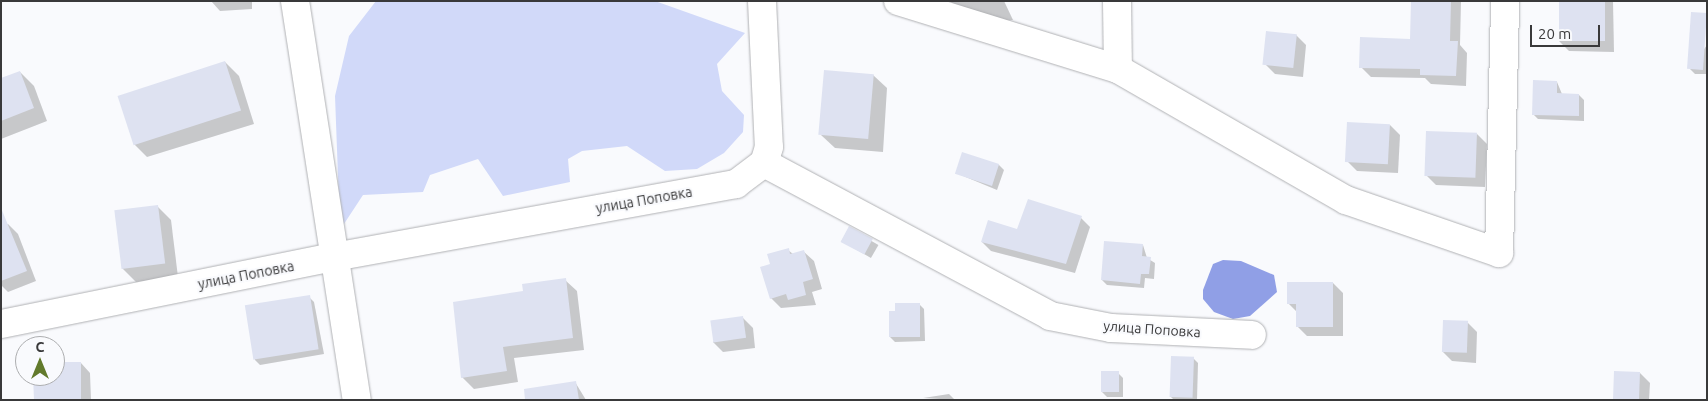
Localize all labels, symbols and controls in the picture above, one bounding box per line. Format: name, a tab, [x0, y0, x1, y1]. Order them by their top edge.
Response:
scale bar	[1533, 15, 1603, 47]
text: 20 m	[1538, 25, 1571, 42]
street label: улица Поповка	[594, 183, 694, 217]
street label: улица Поповка	[196, 257, 296, 293]
street label: улица Поповка	[1103, 317, 1201, 341]
north arrow	[15, 336, 65, 386]
text: С	[36, 339, 44, 355]

